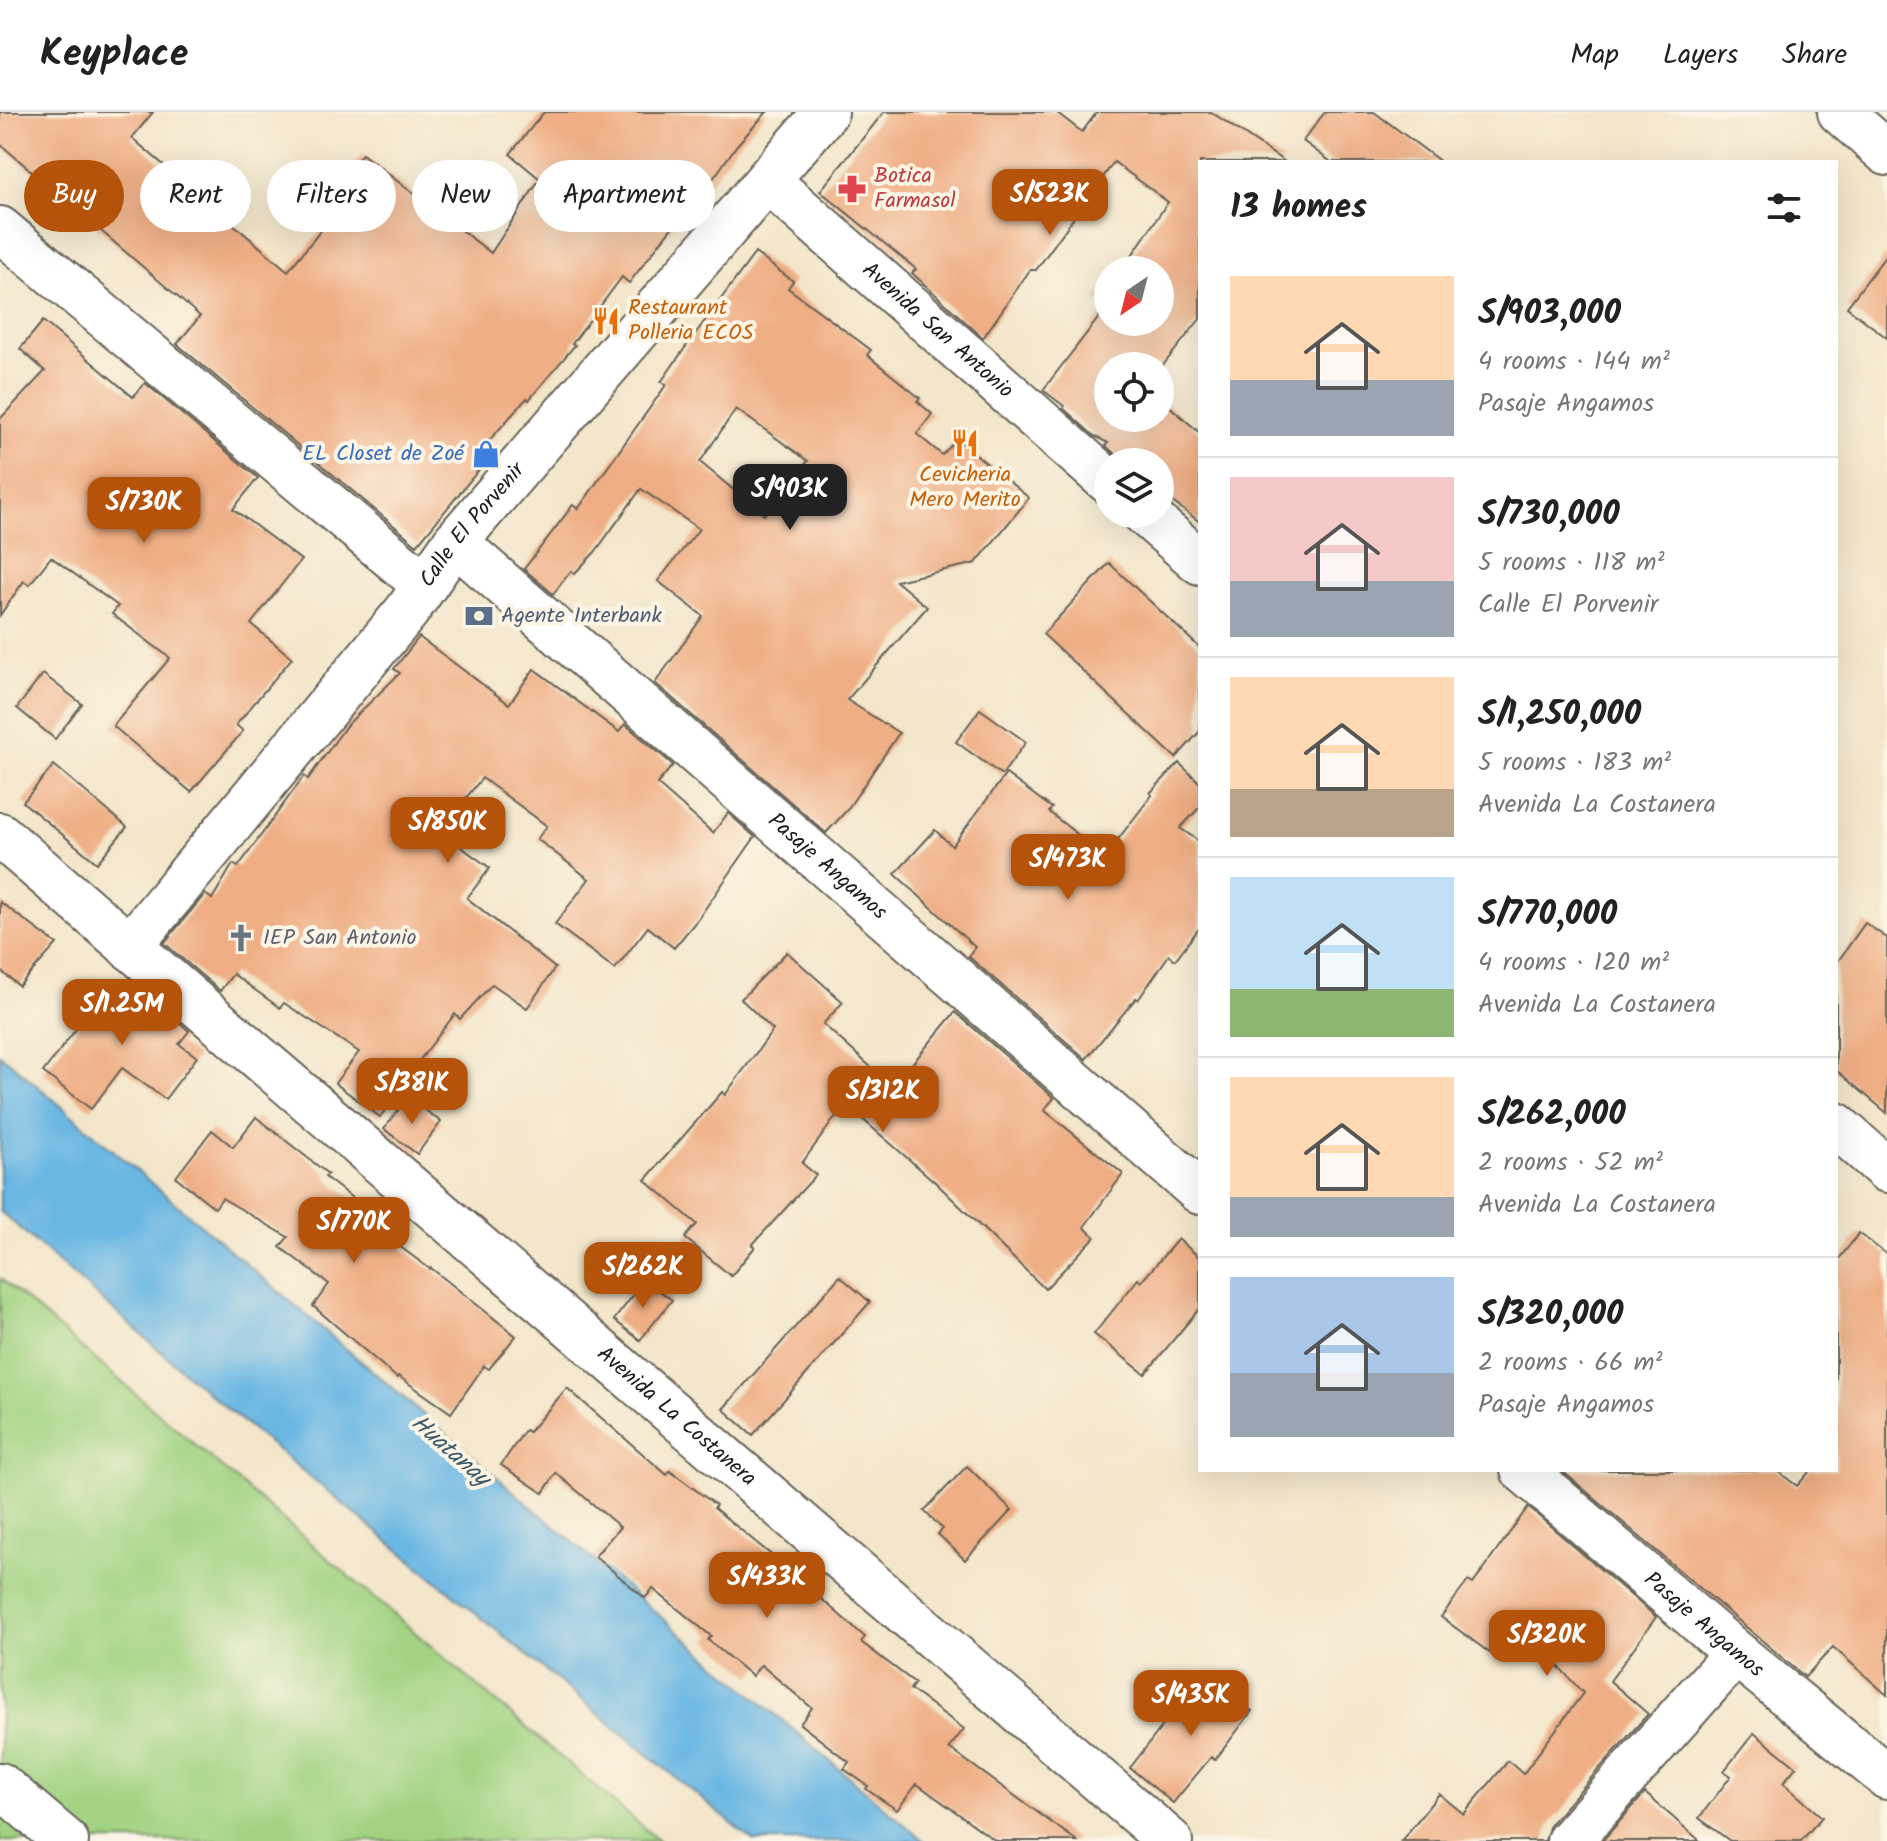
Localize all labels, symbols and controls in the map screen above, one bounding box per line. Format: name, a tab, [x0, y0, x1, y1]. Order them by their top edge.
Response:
text: Keyplace	[40, 25, 188, 85]
text: Map	[1570, 33, 1619, 78]
text: Layers	[1663, 33, 1738, 78]
text: Share	[1782, 33, 1847, 78]
place label: Botica Farmasol	[874, 159, 956, 219]
chip: Buy	[24, 160, 124, 232]
chip: Rent	[140, 160, 251, 232]
chip: Filters	[267, 160, 396, 232]
chip: New	[412, 160, 518, 232]
chip: Apartment	[534, 160, 715, 232]
pin: S/523K	[985, 169, 1115, 237]
pharmacy icon: Botica Farmasol	[837, 174, 867, 204]
text: S/523K	[1010, 174, 1090, 216]
text: 13 homes	[1230, 181, 1367, 235]
icon: filters	[1762, 186, 1806, 230]
street label: Avenida San Antonio	[854, 254, 1021, 407]
north arrow	[1094, 256, 1174, 336]
map controls	[1094, 256, 1174, 528]
text: S/903,000	[1478, 287, 1621, 341]
place label: Restaurant Polleria ECOS	[628, 291, 754, 351]
restaurant icon: Restaurant Polleria ECOS	[591, 306, 621, 336]
icon: home	[1294, 308, 1390, 404]
text: 4 rooms · 144 m²	[1478, 341, 1670, 383]
button: locate	[1094, 352, 1174, 432]
text: Pasaje Angamos	[1478, 383, 1654, 425]
restaurant icon: Cevicheria Mero Merito	[950, 428, 980, 458]
place label: EL Closet de Zoé	[302, 437, 465, 472]
shop icon: EL Closet de Zoé	[471, 439, 501, 469]
button: layers	[1094, 448, 1174, 528]
street label: Calle El Porvenir	[411, 453, 535, 595]
place label: Cevicheria Mero Merito	[909, 458, 1021, 518]
pin: S/903K	[725, 464, 855, 532]
text: S/903K	[751, 469, 829, 511]
pin: S/730K	[79, 477, 209, 545]
text: S/730K	[105, 482, 183, 524]
text: S/730,000	[1478, 488, 1620, 542]
icon: home	[1294, 509, 1390, 605]
text: 5 rooms · 118 m²	[1478, 542, 1664, 584]
text: Calle El Porvenir	[1478, 584, 1658, 626]
place label: Agente Interbank	[501, 599, 663, 634]
bank icon: Agente Interbank	[464, 601, 494, 631]
text: S/1,250,000	[1478, 688, 1641, 742]
icon: home	[1294, 709, 1390, 805]
text: 5 rooms · 183 m²	[1478, 742, 1671, 784]
text: Avenida La Costanera	[1478, 784, 1716, 826]
pin: S/850K	[383, 797, 513, 865]
text: S/850K	[408, 802, 488, 844]
street label: Pasaje Angamos	[760, 805, 895, 929]
pin: S/473K	[1003, 834, 1133, 902]
text: S/473K	[1029, 839, 1107, 881]
text: S/770,000	[1478, 888, 1617, 942]
icon: home	[1294, 909, 1390, 1005]
place label: IEP San Antonio	[263, 921, 417, 956]
church icon: IEP San Antonio	[226, 923, 256, 953]
text: 4 rooms · 120 m²	[1478, 942, 1669, 984]
pin: S/1.25M	[48, 979, 196, 1047]
text: S/1.25M	[80, 984, 164, 1026]
text: Avenida La Costanera	[1478, 984, 1716, 1026]
pin: S/381K	[347, 1058, 477, 1126]
text: S/381K	[375, 1063, 449, 1105]
pin: S/312K	[818, 1066, 948, 1134]
text: S/312K	[846, 1071, 920, 1113]
text: S/262,000	[1478, 1088, 1626, 1142]
icon: home	[1294, 1109, 1390, 1205]
text: 2 rooms · 52 m²	[1478, 1142, 1663, 1184]
text: Avenida La Costanera	[1478, 1184, 1716, 1226]
pin: S/770K	[289, 1197, 419, 1265]
text: S/770K	[316, 1202, 392, 1244]
pin: S/262K	[578, 1242, 708, 1310]
text: S/262K	[602, 1247, 684, 1289]
text: S/320,000	[1478, 1288, 1623, 1342]
icon: home	[1294, 1309, 1390, 1405]
street label: Avenida La Costanera	[589, 1338, 764, 1496]
text: 2 rooms · 66 m²	[1478, 1342, 1663, 1384]
text: Pasaje Angamos	[1478, 1384, 1654, 1426]
water label: Huatanay	[401, 1405, 501, 1499]
pin: S/433K	[702, 1552, 832, 1620]
text: S/433K	[727, 1557, 807, 1599]
street label: Pasaje Angamos	[1636, 1563, 1772, 1687]
pin: S/320K	[1482, 1610, 1612, 1678]
text: S/320K	[1507, 1615, 1587, 1657]
pin: S/435K	[1126, 1670, 1256, 1738]
text: S/435K	[1152, 1675, 1230, 1717]

